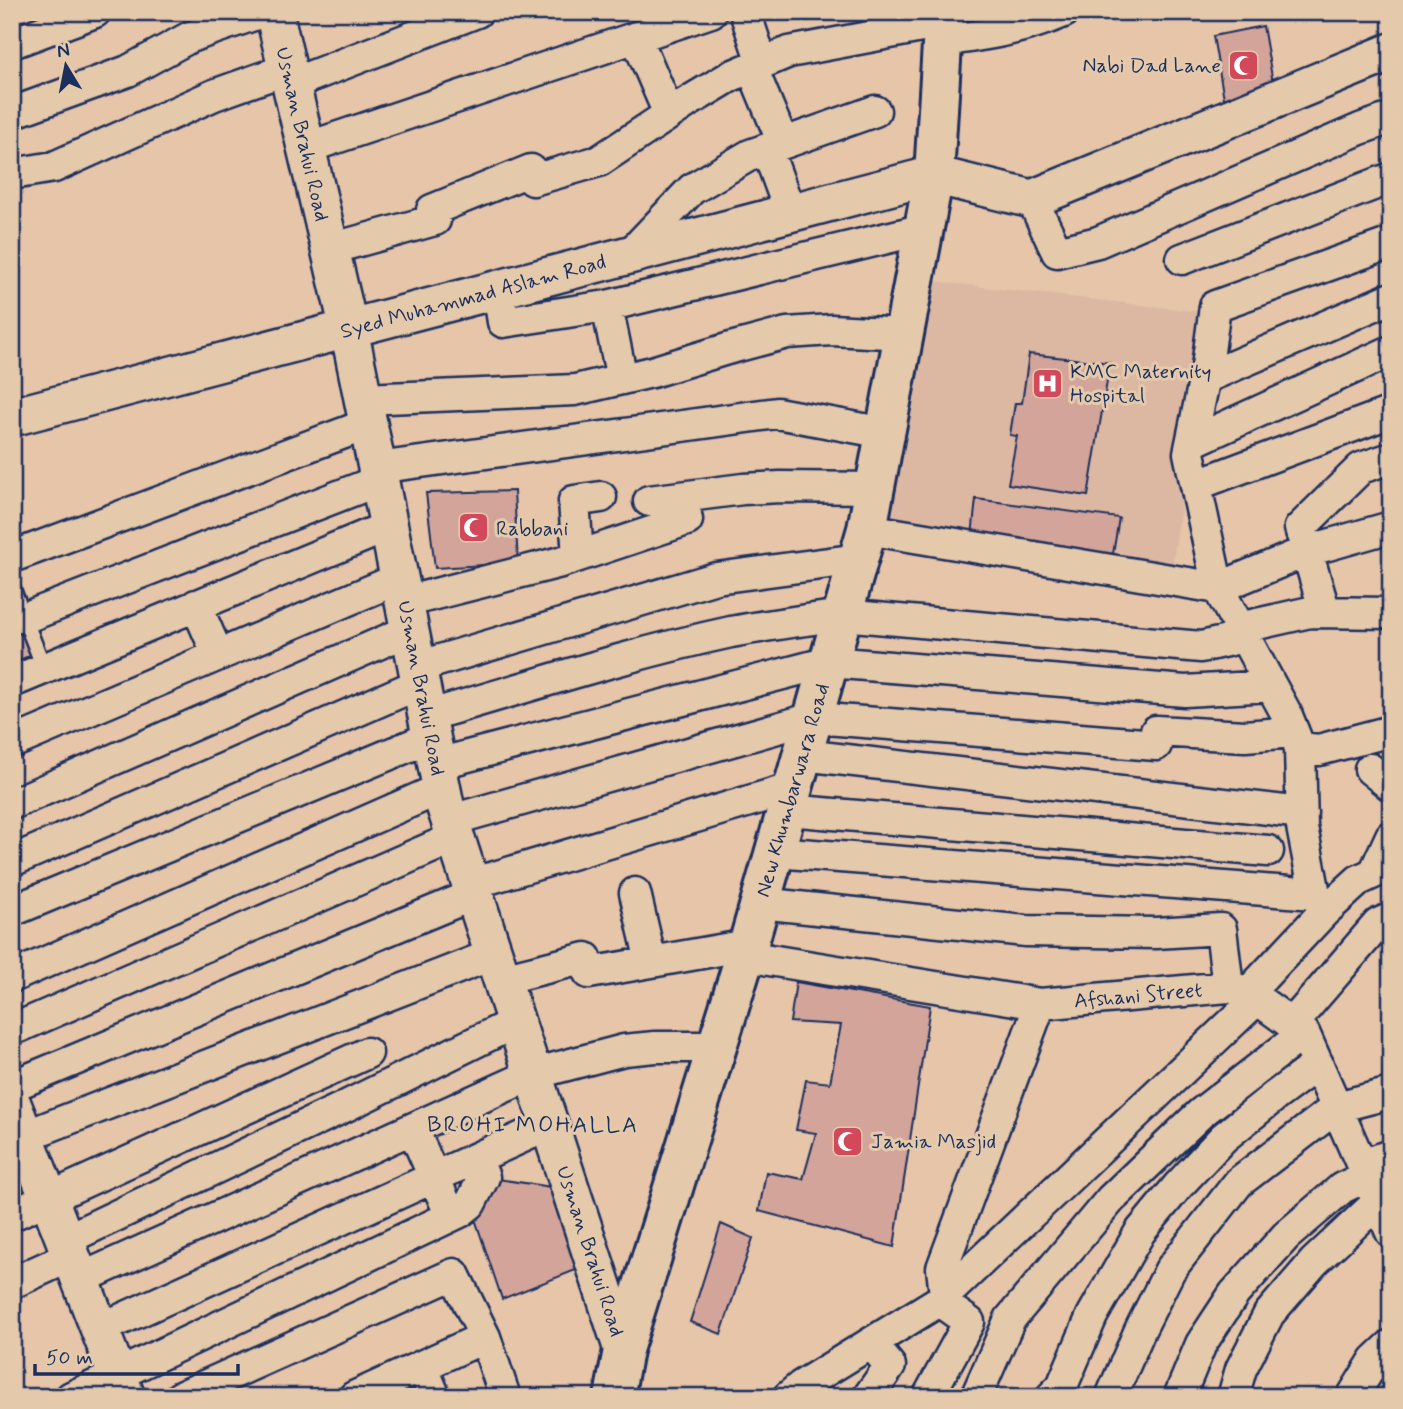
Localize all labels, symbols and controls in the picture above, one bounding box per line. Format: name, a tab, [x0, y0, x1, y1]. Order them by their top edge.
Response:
north arrow	[32, 32, 102, 102]
text: N	[55, 37, 72, 64]
street label: Usman Brahui Road	[268, 44, 336, 224]
mosque icon: Nabi Dad Lane	[1227, 48, 1261, 82]
place label: Nabi Dad Lane	[1082, 52, 1221, 80]
street label: Syed Muhammad Aslam Road	[337, 248, 609, 346]
place label: KMC Maternity Hospital	[1070, 358, 1211, 410]
hospital icon: KMC Maternity Hospital	[1030, 366, 1064, 400]
mosque icon: Rabbani	[456, 511, 490, 545]
place label: Rabbani	[496, 515, 568, 543]
street label: Usman Brahui Road	[390, 598, 452, 778]
street label: New Khumbarwara Road	[749, 680, 837, 901]
street label: Afshani Street	[1073, 976, 1204, 1016]
district label: BROHI MOHALLA	[427, 1111, 639, 1141]
mosque icon: Jamia Masjid	[831, 1124, 865, 1158]
place label: Jamia Masjid	[871, 1128, 996, 1156]
street label: Usman Brahui Road	[549, 1162, 631, 1340]
scale bar	[35, 1332, 238, 1376]
text: 50 m	[46, 1344, 93, 1372]

